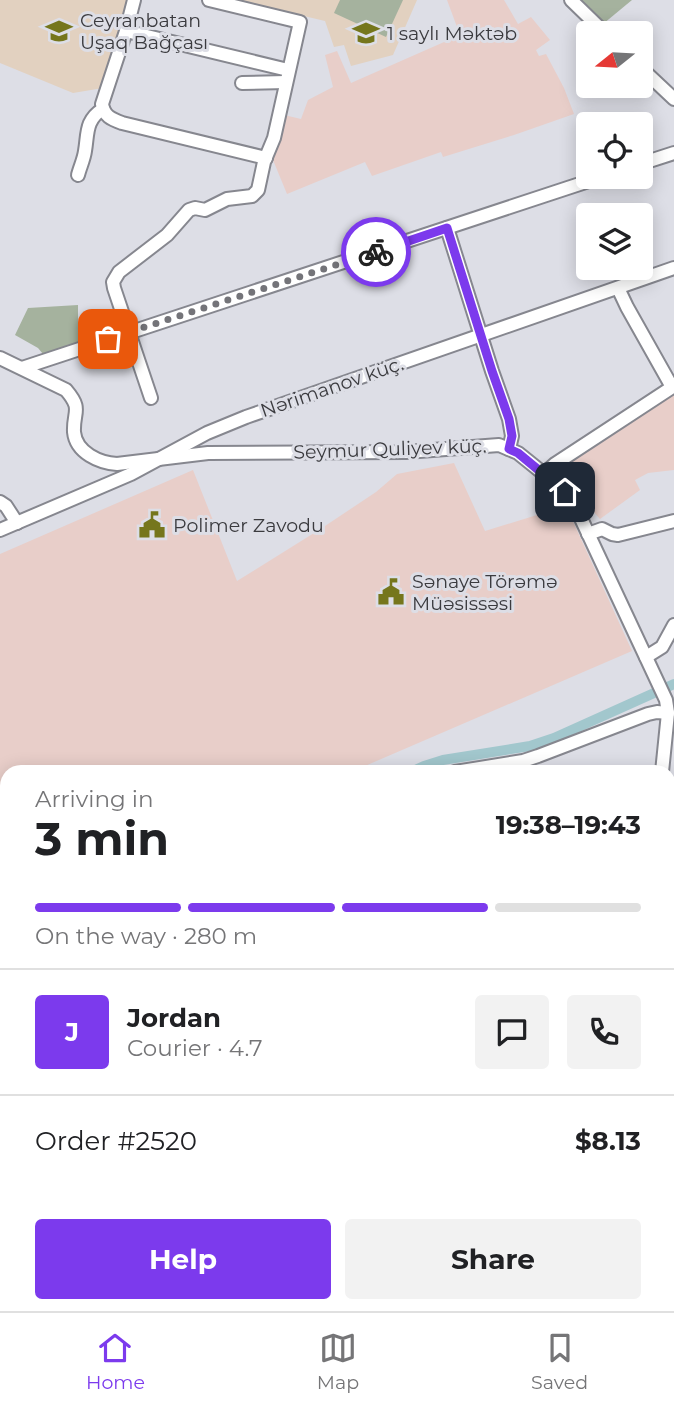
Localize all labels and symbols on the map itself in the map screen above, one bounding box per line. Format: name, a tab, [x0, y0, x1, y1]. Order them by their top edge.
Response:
place label: Ceyranbatan Uşaq Bağçası	[80, 9, 208, 54]
school or university icon: Ceyranbatan Uşaq Bağçası	[44, 16, 74, 46]
school or university icon: 1 saylı Məktəb	[351, 18, 381, 48]
north arrow	[576, 21, 653, 98]
place label: 1 saylı Məktəb	[387, 22, 517, 45]
courier	[341, 217, 411, 287]
pin	[78, 309, 138, 369]
street label: Nərimanov küç.	[257, 352, 407, 422]
street label: Seymur Quliyev küç.	[293, 434, 487, 464]
pin	[535, 462, 595, 522]
public building icon: Polimer Zavodu	[137, 510, 167, 540]
place label: Polimer Zavodu	[173, 514, 324, 537]
place label: Sənaye Törəmə Müəsissəsi	[412, 570, 558, 615]
public building icon: Sənaye Törəmə Müəsissəsi	[376, 577, 406, 607]

